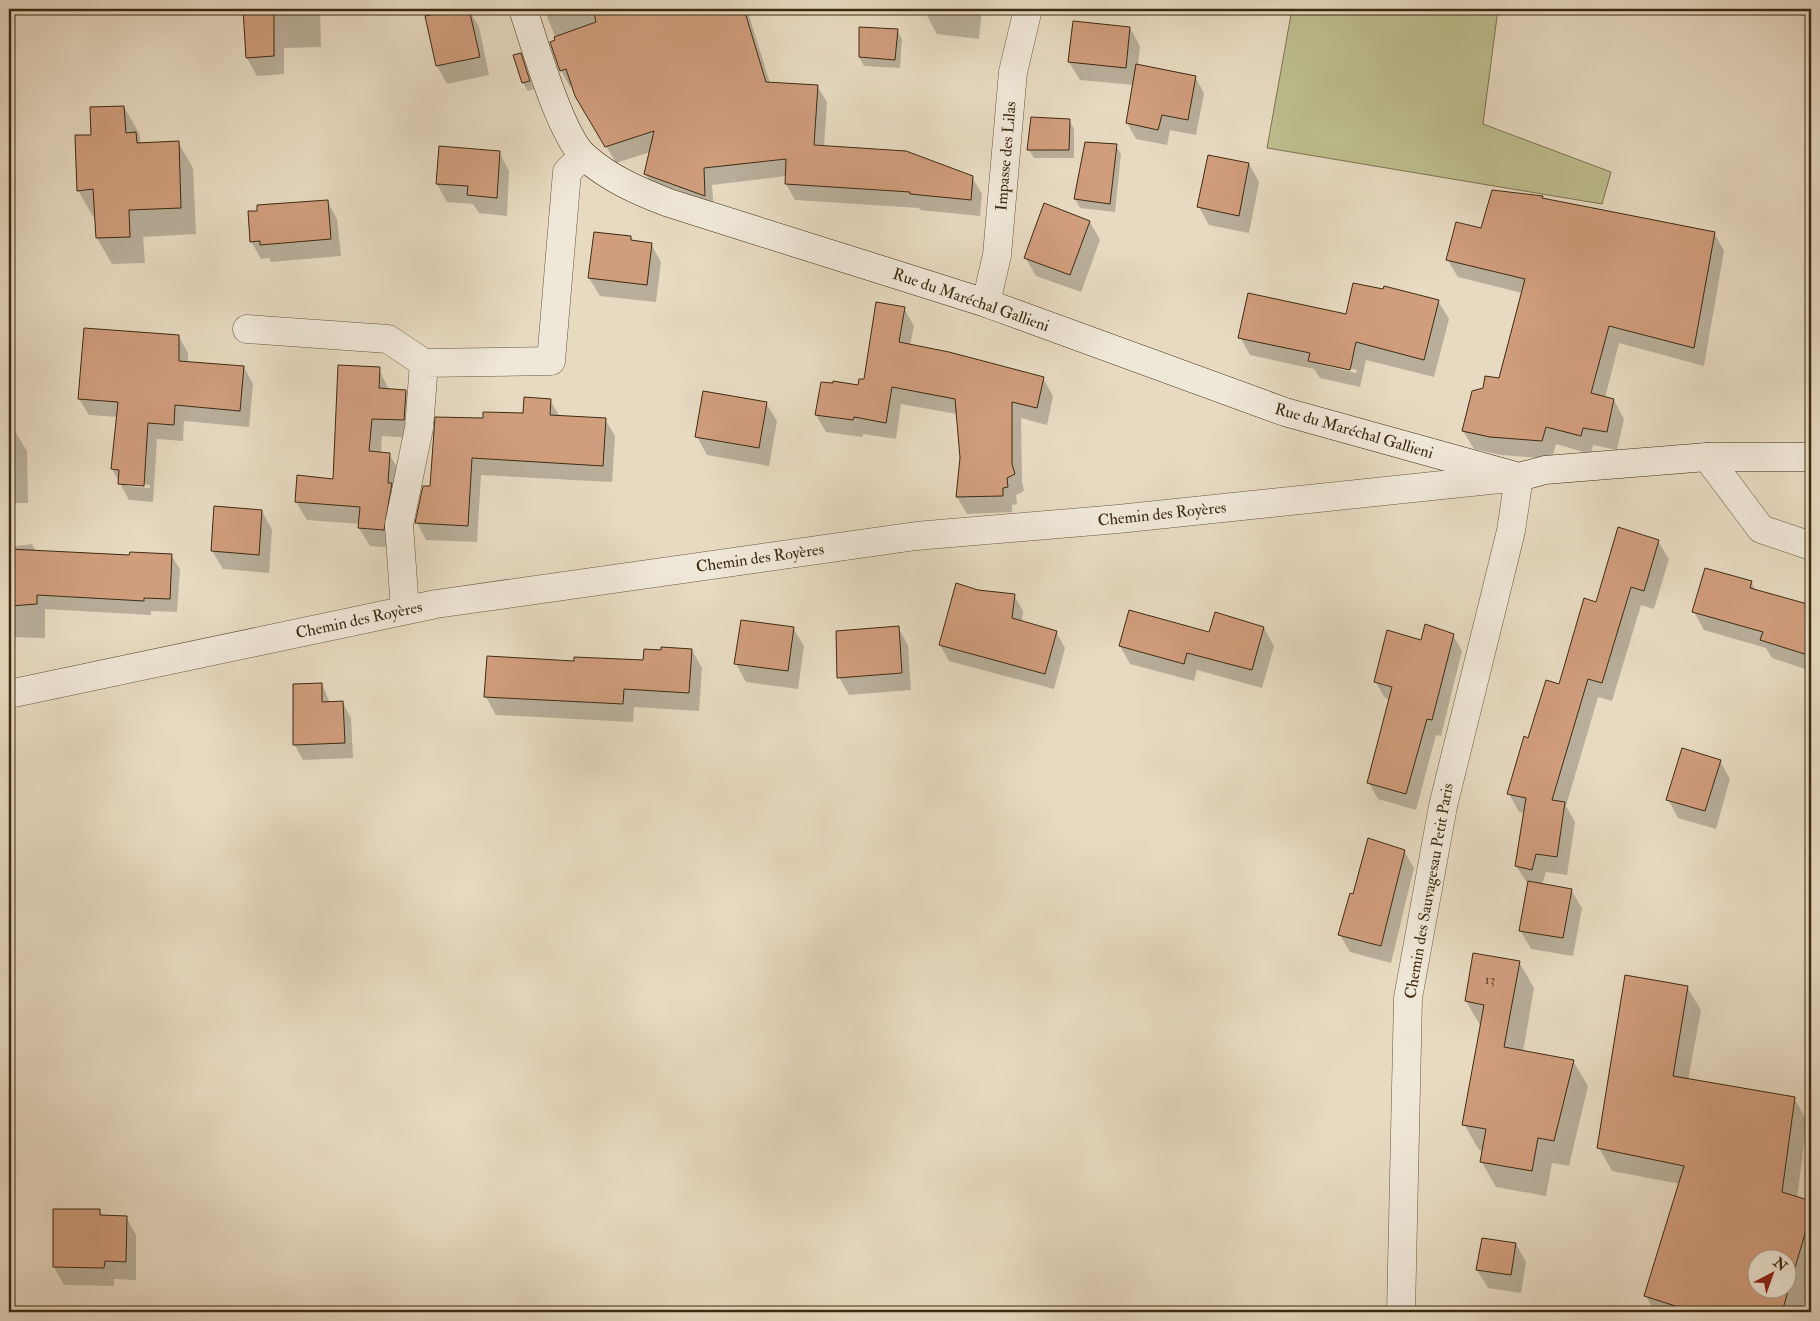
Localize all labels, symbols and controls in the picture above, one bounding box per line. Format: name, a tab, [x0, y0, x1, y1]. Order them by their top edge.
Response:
street label: Impasse des Lilas	[991, 100, 1022, 212]
street label: Rue du Maréchal Gallieni	[890, 264, 1052, 336]
street label: Rue du Maréchal Gallieni	[1272, 399, 1436, 463]
street label: Chemin des Royères	[1097, 497, 1227, 531]
street label: Chemin des Royères	[695, 539, 825, 577]
street label: Chemin des Royères	[294, 597, 424, 643]
street label: Chemin des Sauvagesau Petit Paris	[1400, 782, 1458, 1000]
house number: 13	[1485, 971, 1495, 988]
north arrow	[1748, 1248, 1798, 1298]
text: N	[1769, 1253, 1791, 1275]

